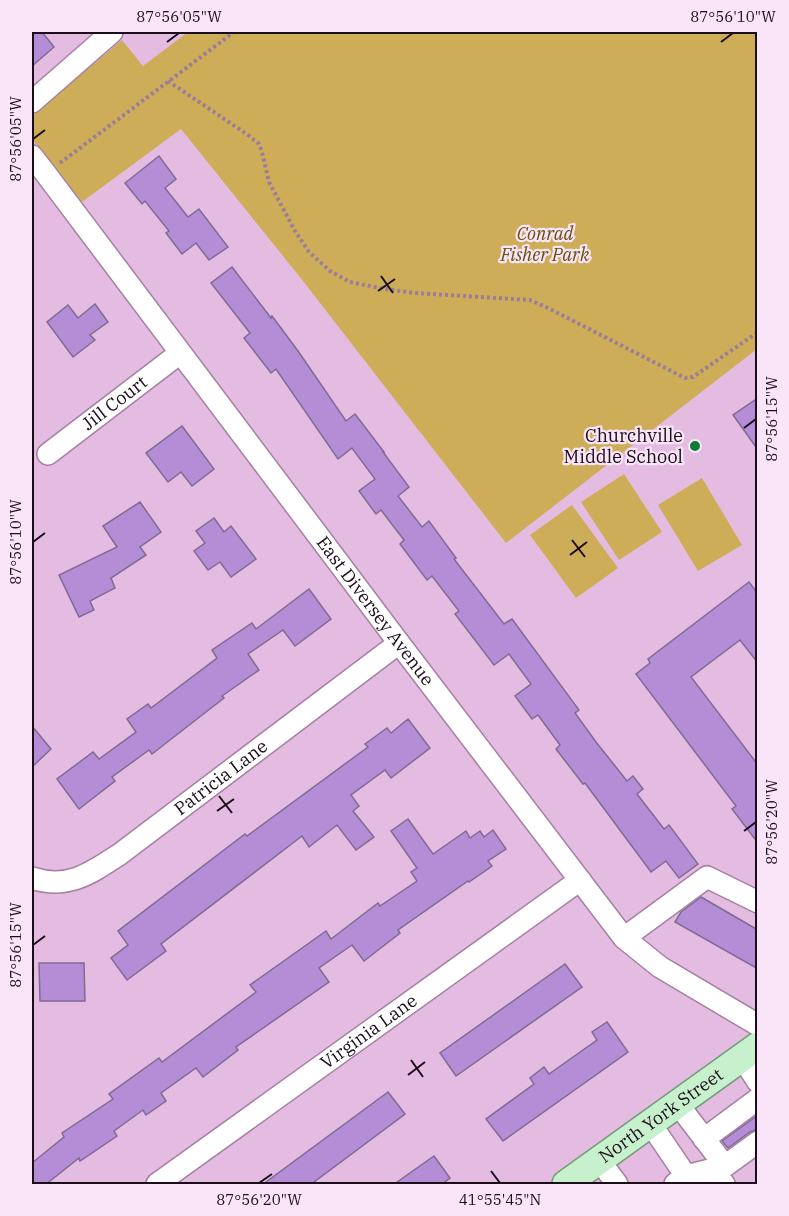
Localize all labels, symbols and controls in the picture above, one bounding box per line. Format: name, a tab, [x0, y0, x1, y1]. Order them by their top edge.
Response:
text: 87°56'05"W	[136, 7, 222, 26]
text: 87°56'10"W	[690, 7, 776, 26]
text: 87°56'05"W	[6, 96, 25, 182]
park label: Conrad Fisher Park	[500, 222, 590, 266]
street label: Jill Court	[77, 370, 152, 435]
text: 87°56'15"W	[762, 376, 781, 462]
place label: Churchville Middle School	[564, 424, 683, 468]
marker: Churchville Middle School	[688, 439, 702, 453]
text: 87°56'10"W	[6, 499, 25, 585]
street label: East Diversey Avenue	[312, 531, 439, 690]
street label: Patricia Lane	[169, 734, 272, 820]
text: 87°56'20"W	[762, 779, 781, 865]
text: 87°56'15"W	[6, 902, 25, 988]
street label: Virginia Lane	[316, 989, 421, 1074]
street label: North York Street	[594, 1063, 727, 1168]
text: 87°56'20"W	[216, 1190, 302, 1209]
text: 41°55'45"N	[459, 1190, 541, 1209]

